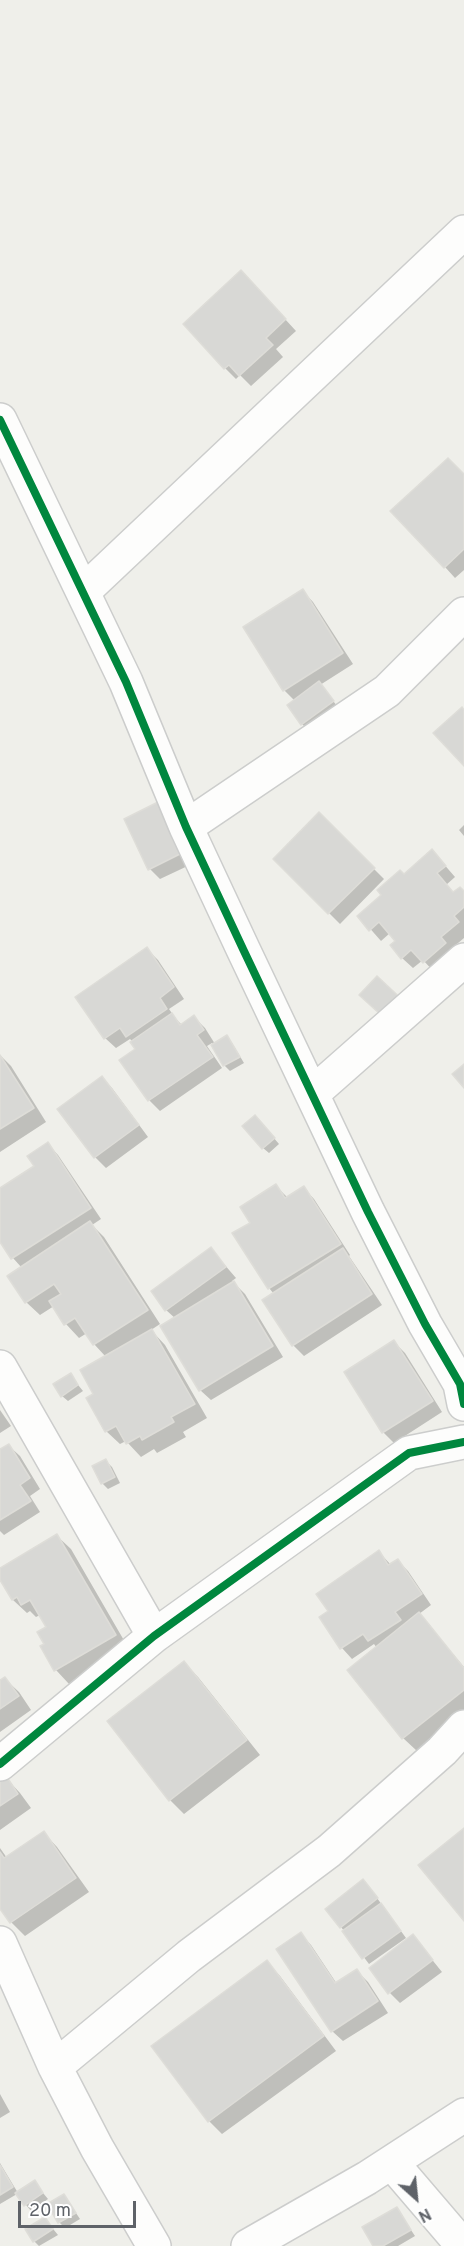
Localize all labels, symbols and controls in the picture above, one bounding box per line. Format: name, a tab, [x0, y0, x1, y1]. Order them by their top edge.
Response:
north arrow	[386, 2168, 446, 2228]
scale bar	[21, 2189, 140, 2227]
text: 20 m	[29, 2200, 71, 2223]
text: N	[415, 2203, 434, 2226]

